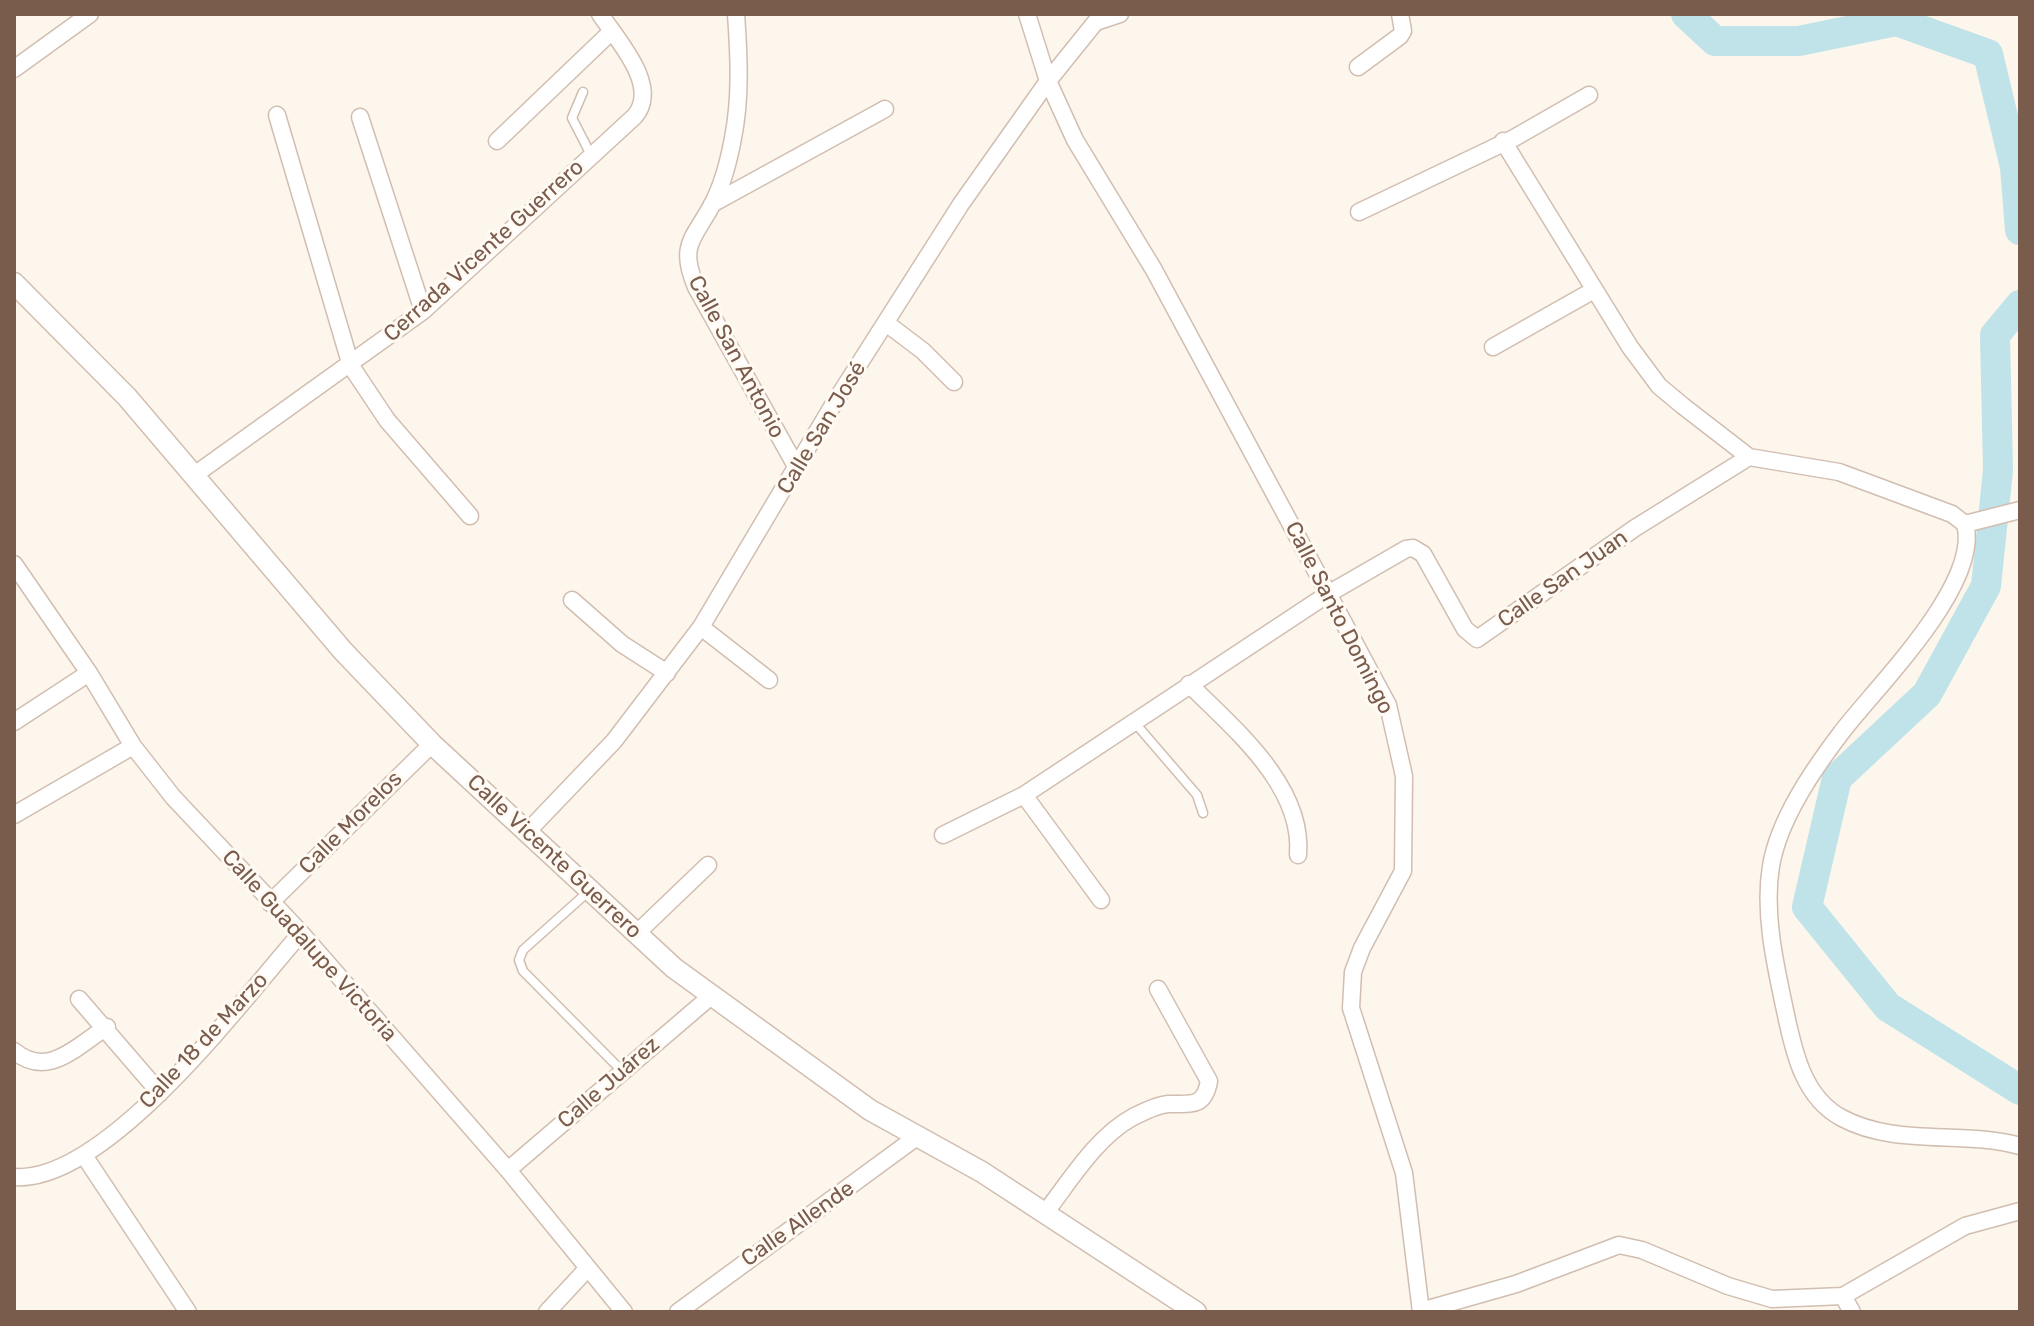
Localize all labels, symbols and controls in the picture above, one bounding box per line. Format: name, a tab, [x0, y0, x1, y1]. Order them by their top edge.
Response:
street label: Cerrada Vicente Guerrero	[379, 154, 589, 348]
street label: Calle San Antonio	[682, 271, 790, 443]
street label: Calle San José	[772, 357, 872, 499]
street label: Calle Santo Domingo	[1279, 517, 1399, 719]
street label: Calle San Juan	[1493, 525, 1633, 633]
street label: Calle Morelos	[294, 766, 408, 880]
street label: Calle Vicente Guerrero	[461, 769, 647, 945]
street label: Calle Guadalupe Victoria	[216, 845, 402, 1047]
street label: Calle 18 de Marzo	[134, 967, 274, 1115]
street label: Calle Juárez	[553, 1032, 665, 1134]
street label: Calle Allende	[736, 1175, 860, 1273]

